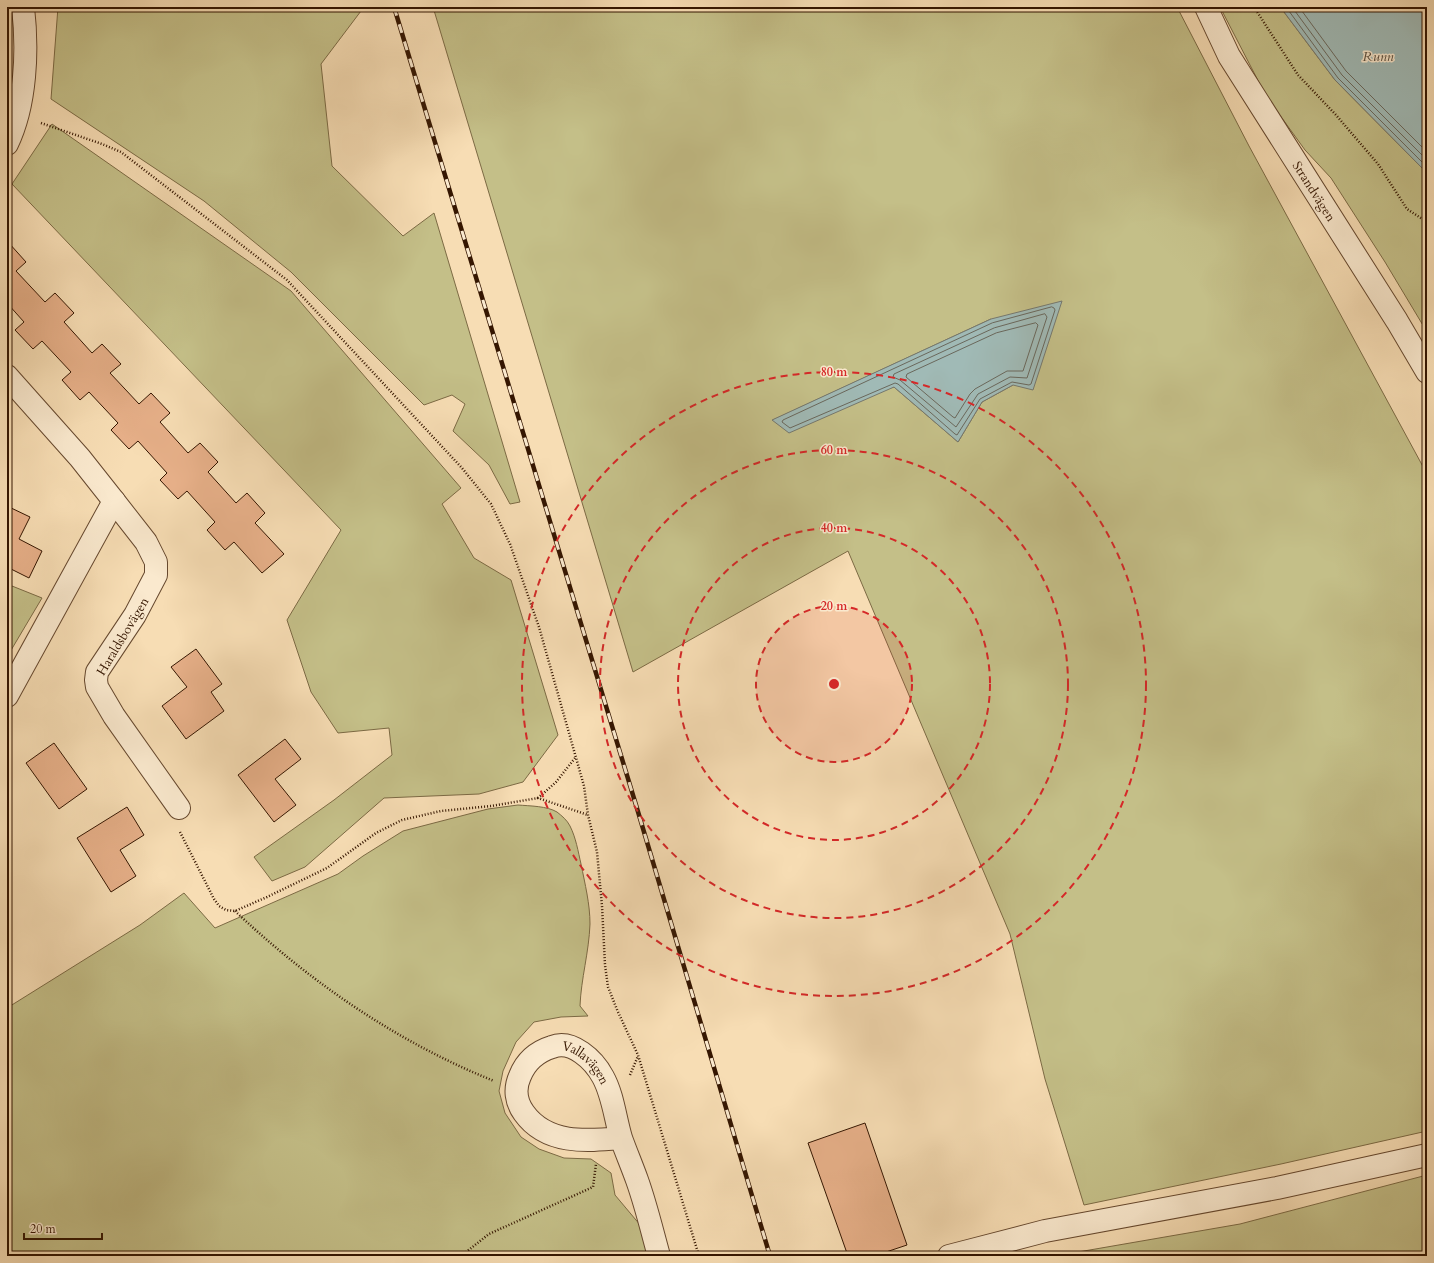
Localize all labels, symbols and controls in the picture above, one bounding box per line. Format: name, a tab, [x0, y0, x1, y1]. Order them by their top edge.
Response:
water label: Runn	[1362, 47, 1394, 66]
street label: Strandvägen	[1288, 158, 1340, 226]
text: 80 m	[821, 364, 848, 380]
text: 60 m	[821, 442, 848, 458]
text: 40 m	[821, 520, 848, 536]
street label: Haraldsbovägen	[92, 594, 154, 679]
text: 20 m	[821, 598, 848, 614]
centre of rings	[827, 677, 841, 691]
street label: Vallavägen	[560, 1037, 614, 1088]
scale bar	[24, 1215, 102, 1241]
text: 20 m	[30, 1221, 57, 1237]

